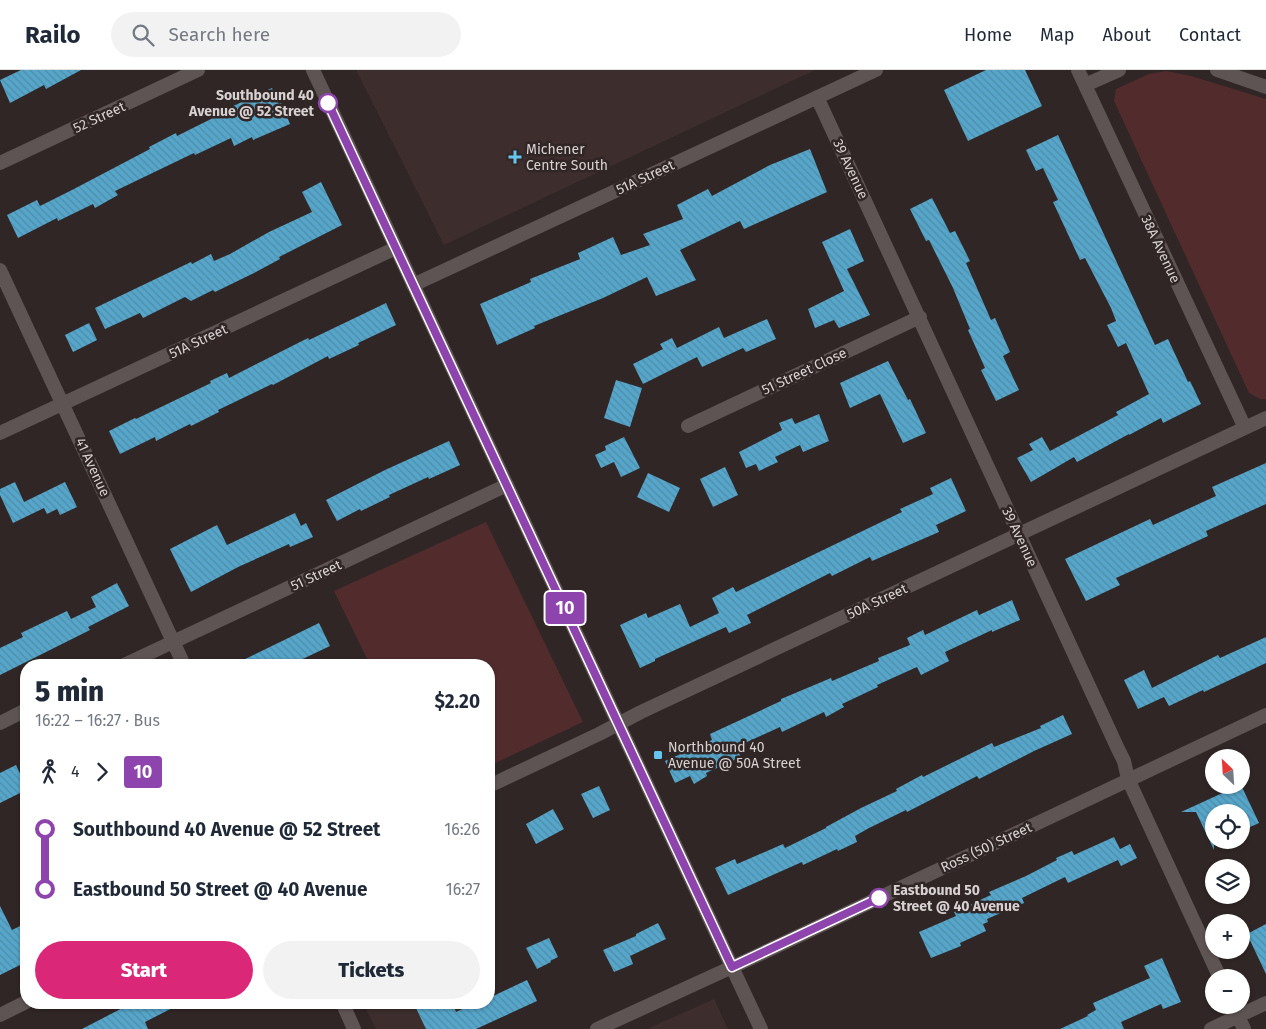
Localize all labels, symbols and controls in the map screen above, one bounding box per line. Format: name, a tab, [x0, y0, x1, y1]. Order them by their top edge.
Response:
search box	[111, 12, 461, 57]
text: Railo	[25, 21, 81, 49]
icon: search	[129, 21, 157, 49]
text: Search here	[169, 23, 270, 46]
text: Home	[964, 24, 1012, 46]
text: Map	[1040, 24, 1074, 46]
text: About	[1102, 24, 1151, 46]
text: Contact	[1179, 24, 1241, 46]
place label: Southbound 40 Avenue @ 52 Street	[188, 87, 315, 120]
marker: Southbound 40 Avenue @ 52 Street	[318, 93, 338, 113]
street label: 52 Street	[70, 98, 129, 137]
street label: 39 Avenue	[829, 136, 872, 202]
place label: Michener Centre South	[526, 141, 608, 174]
marker: Michener Centre South	[508, 150, 522, 164]
street label: 51A Street	[613, 156, 678, 198]
street label: 38A Avenue	[1137, 213, 1184, 286]
street label: 51A Street	[166, 320, 231, 362]
street label: 51 Street Close	[759, 344, 849, 399]
street label: 41 Avenue	[72, 435, 114, 499]
street label: 39 Avenue	[998, 504, 1041, 570]
street label: 51 Street	[288, 556, 345, 595]
street label: 50A Street	[844, 580, 911, 623]
line badge: 10	[542, 592, 588, 624]
text: 10	[556, 597, 574, 619]
text: 5 min	[35, 675, 104, 708]
text: $2.20	[434, 690, 480, 713]
text: 16:22 – 16:27 · Bus	[35, 711, 160, 730]
place label: Northbound 40 Avenue @ 50A Street	[668, 739, 802, 772]
marker: Northbound 40 Avenue @ 50A Street	[652, 749, 664, 761]
north arrow	[1205, 749, 1250, 794]
map controls	[1205, 749, 1250, 1014]
icon: walk	[35, 758, 63, 786]
icon: forward	[88, 758, 116, 786]
text: 10	[134, 761, 152, 783]
text: 4	[71, 762, 80, 781]
button: locate	[1205, 804, 1250, 849]
text: Southbound 40 Avenue @ 52 Street	[73, 818, 380, 841]
street label: Ross (50) Street	[938, 818, 1035, 876]
text: 16:26	[444, 820, 480, 839]
button: layers	[1205, 859, 1250, 904]
text: Eastbound 50 Street @ 40 Avenue	[73, 878, 367, 901]
text: 16:27	[446, 880, 480, 899]
place label: Eastbound 50 Street @ 40 Avenue	[893, 882, 1020, 915]
marker: Eastbound 50 Street @ 40 Avenue	[869, 888, 889, 908]
button: +	[1205, 914, 1250, 959]
button: Start	[35, 941, 253, 999]
button: Tickets	[263, 941, 480, 999]
button: −	[1205, 969, 1250, 1014]

